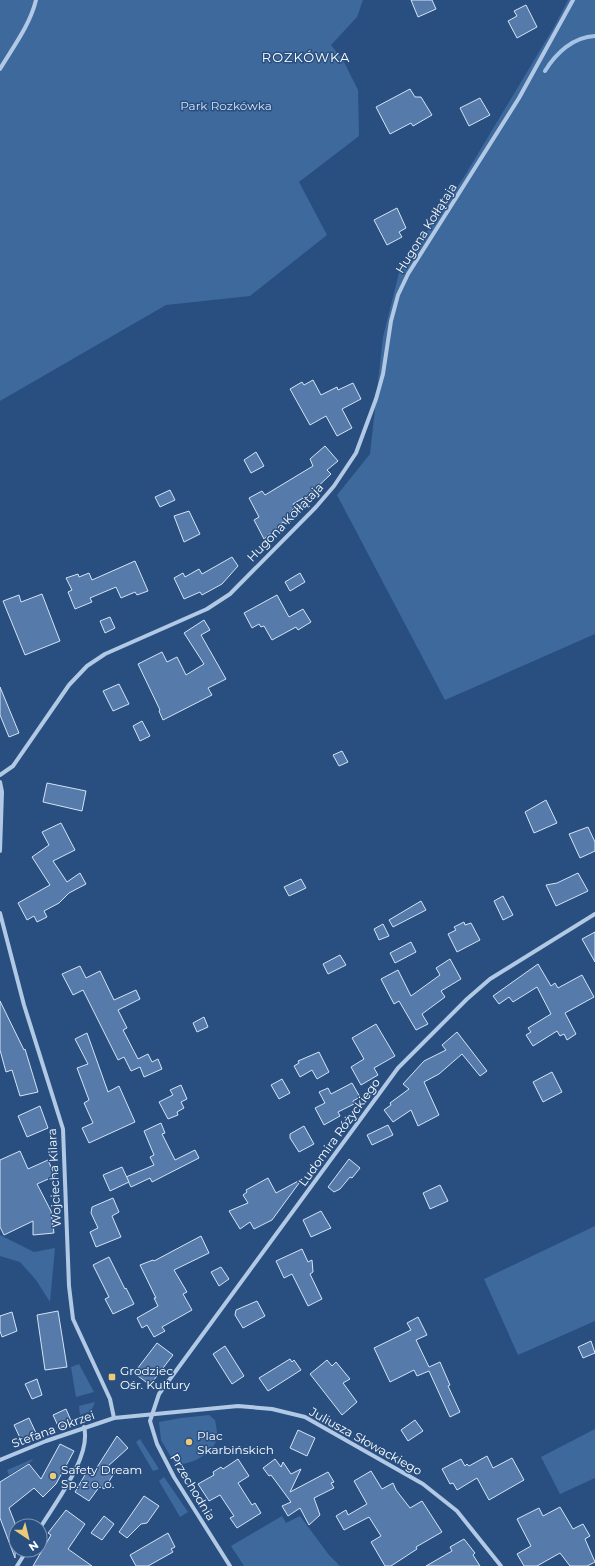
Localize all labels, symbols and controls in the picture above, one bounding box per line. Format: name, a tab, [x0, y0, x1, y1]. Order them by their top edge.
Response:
district label: ROZKÓWKA	[262, 49, 350, 65]
park label: Park Rozkówka	[180, 98, 272, 113]
street label: Hugona Kołłątaja	[392, 180, 460, 276]
street label: Hugona Kołłątaja	[244, 480, 326, 564]
street label: Ludomira Różyckiego	[295, 1075, 383, 1189]
street label: Wojciecha Kilara	[44, 1128, 64, 1228]
place label: Grodziec Ośr. Kultury	[120, 1363, 190, 1392]
marker: Grodziec Ośr. Kultury	[107, 1372, 117, 1382]
street label: Juliusza Słowackiego	[306, 1403, 425, 1478]
street label: Stefana Okrzei	[10, 1407, 96, 1451]
place label: Plac Skarbińskich	[197, 1428, 274, 1457]
marker: Plac Skarbińskich	[184, 1437, 194, 1447]
street label: Przechodnia	[167, 1451, 219, 1523]
place label: Safety Dream Sp. z o. o.	[61, 1462, 142, 1491]
marker: Safety Dream Sp. z o. o.	[48, 1471, 58, 1481]
north arrow	[8, 1518, 48, 1558]
text: N	[26, 1538, 41, 1554]

